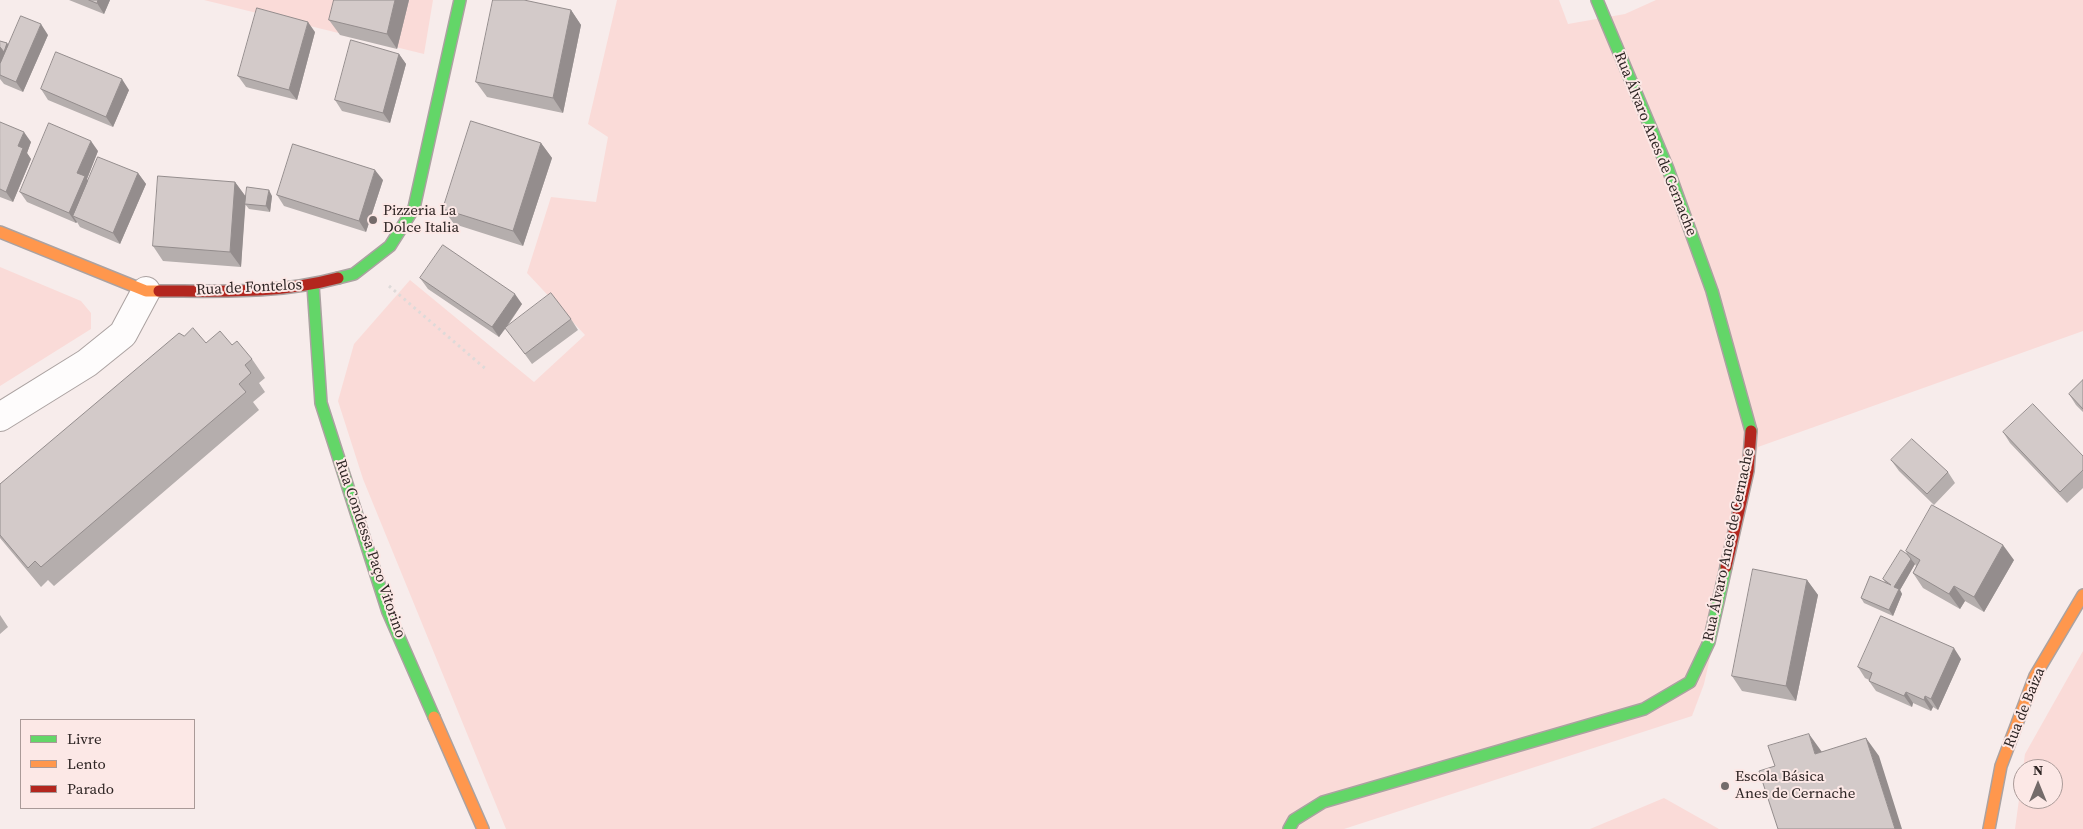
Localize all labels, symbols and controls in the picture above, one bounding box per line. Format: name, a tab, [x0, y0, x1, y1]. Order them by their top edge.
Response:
street label: Rua Álvaro Anes de Cernache	[1610, 49, 1700, 239]
place label: Pizzeria La Dolce Italia	[383, 202, 459, 237]
marker: Pizzeria La Dolce Italia	[367, 214, 379, 226]
street label: Rua de Fontelos	[196, 276, 302, 300]
street label: Rua Álvaro Anes de Cernache	[1700, 447, 1758, 643]
street label: Rua Condessa Paço Vitorino	[331, 457, 409, 641]
street label: Rua de Baiza	[2001, 665, 2049, 751]
legend	[20, 719, 195, 809]
text: Livre	[67, 728, 102, 749]
text: Lento	[67, 753, 106, 774]
north arrow	[2013, 759, 2063, 809]
text: N	[2033, 760, 2043, 780]
place label: Escola Básica Anes de Cernache	[1735, 768, 1855, 803]
text: Parado	[67, 778, 114, 799]
marker: Escola Básica Anes de Cernache	[1719, 780, 1731, 792]

